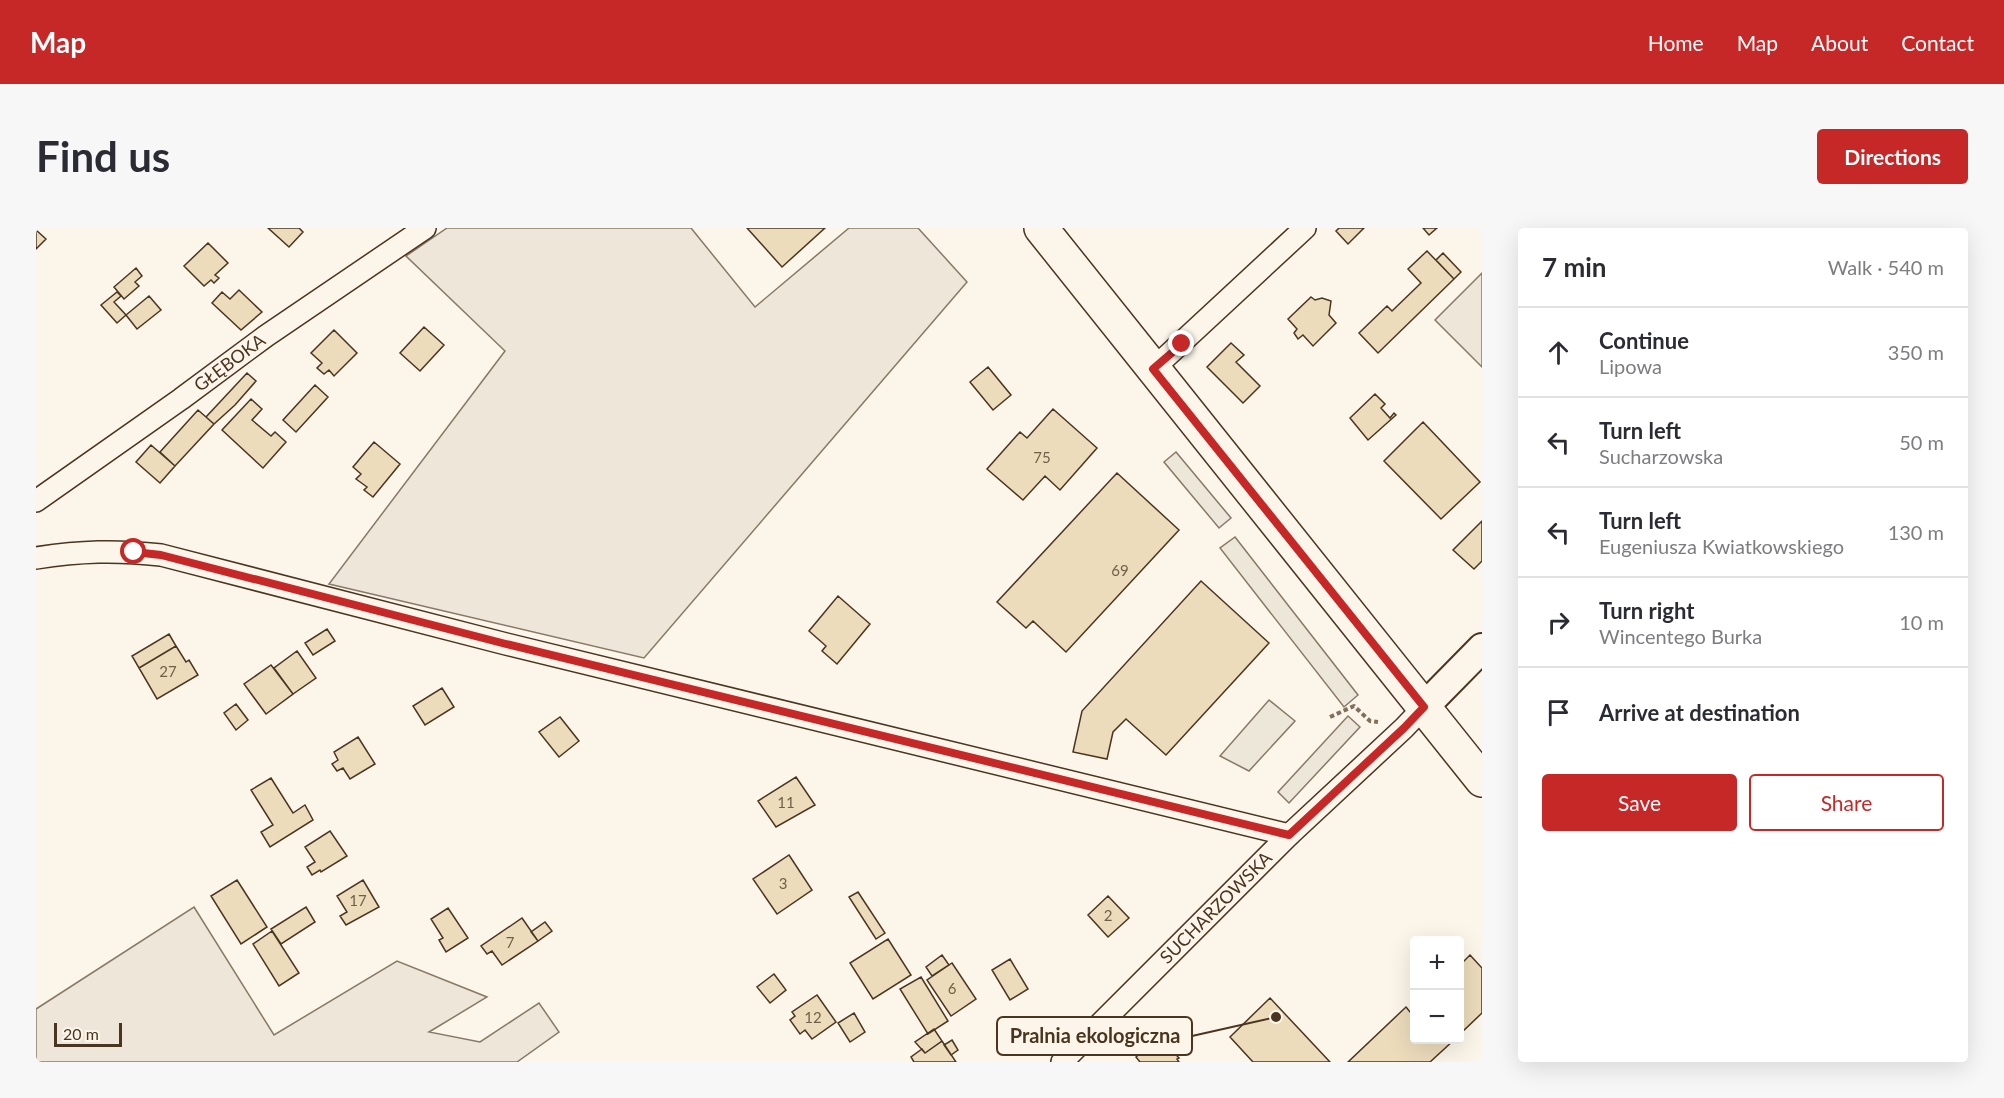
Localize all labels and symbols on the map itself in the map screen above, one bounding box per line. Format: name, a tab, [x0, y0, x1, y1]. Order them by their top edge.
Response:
street label: GŁĘBOKA	[189, 328, 270, 396]
route end	[1168, 330, 1194, 356]
house number: 75	[1033, 448, 1051, 466]
route start	[120, 538, 146, 564]
house number: 69	[1111, 561, 1129, 579]
house number: 27	[159, 662, 177, 680]
house number: 11	[777, 793, 795, 811]
street label: SUCHARZOWSKA	[1155, 846, 1277, 968]
house number: 3	[779, 874, 787, 892]
house number: 17	[349, 891, 367, 909]
house number: 2	[1104, 906, 1112, 924]
house number: 7	[506, 933, 515, 951]
house number: 6	[948, 979, 957, 997]
house number: 12	[804, 1008, 822, 1026]
callout: Pralnia ekologiczna	[997, 1017, 1192, 1055]
scale bar	[54, 1020, 122, 1048]
text: Pralnia ekologiczna	[1010, 1023, 1180, 1047]

